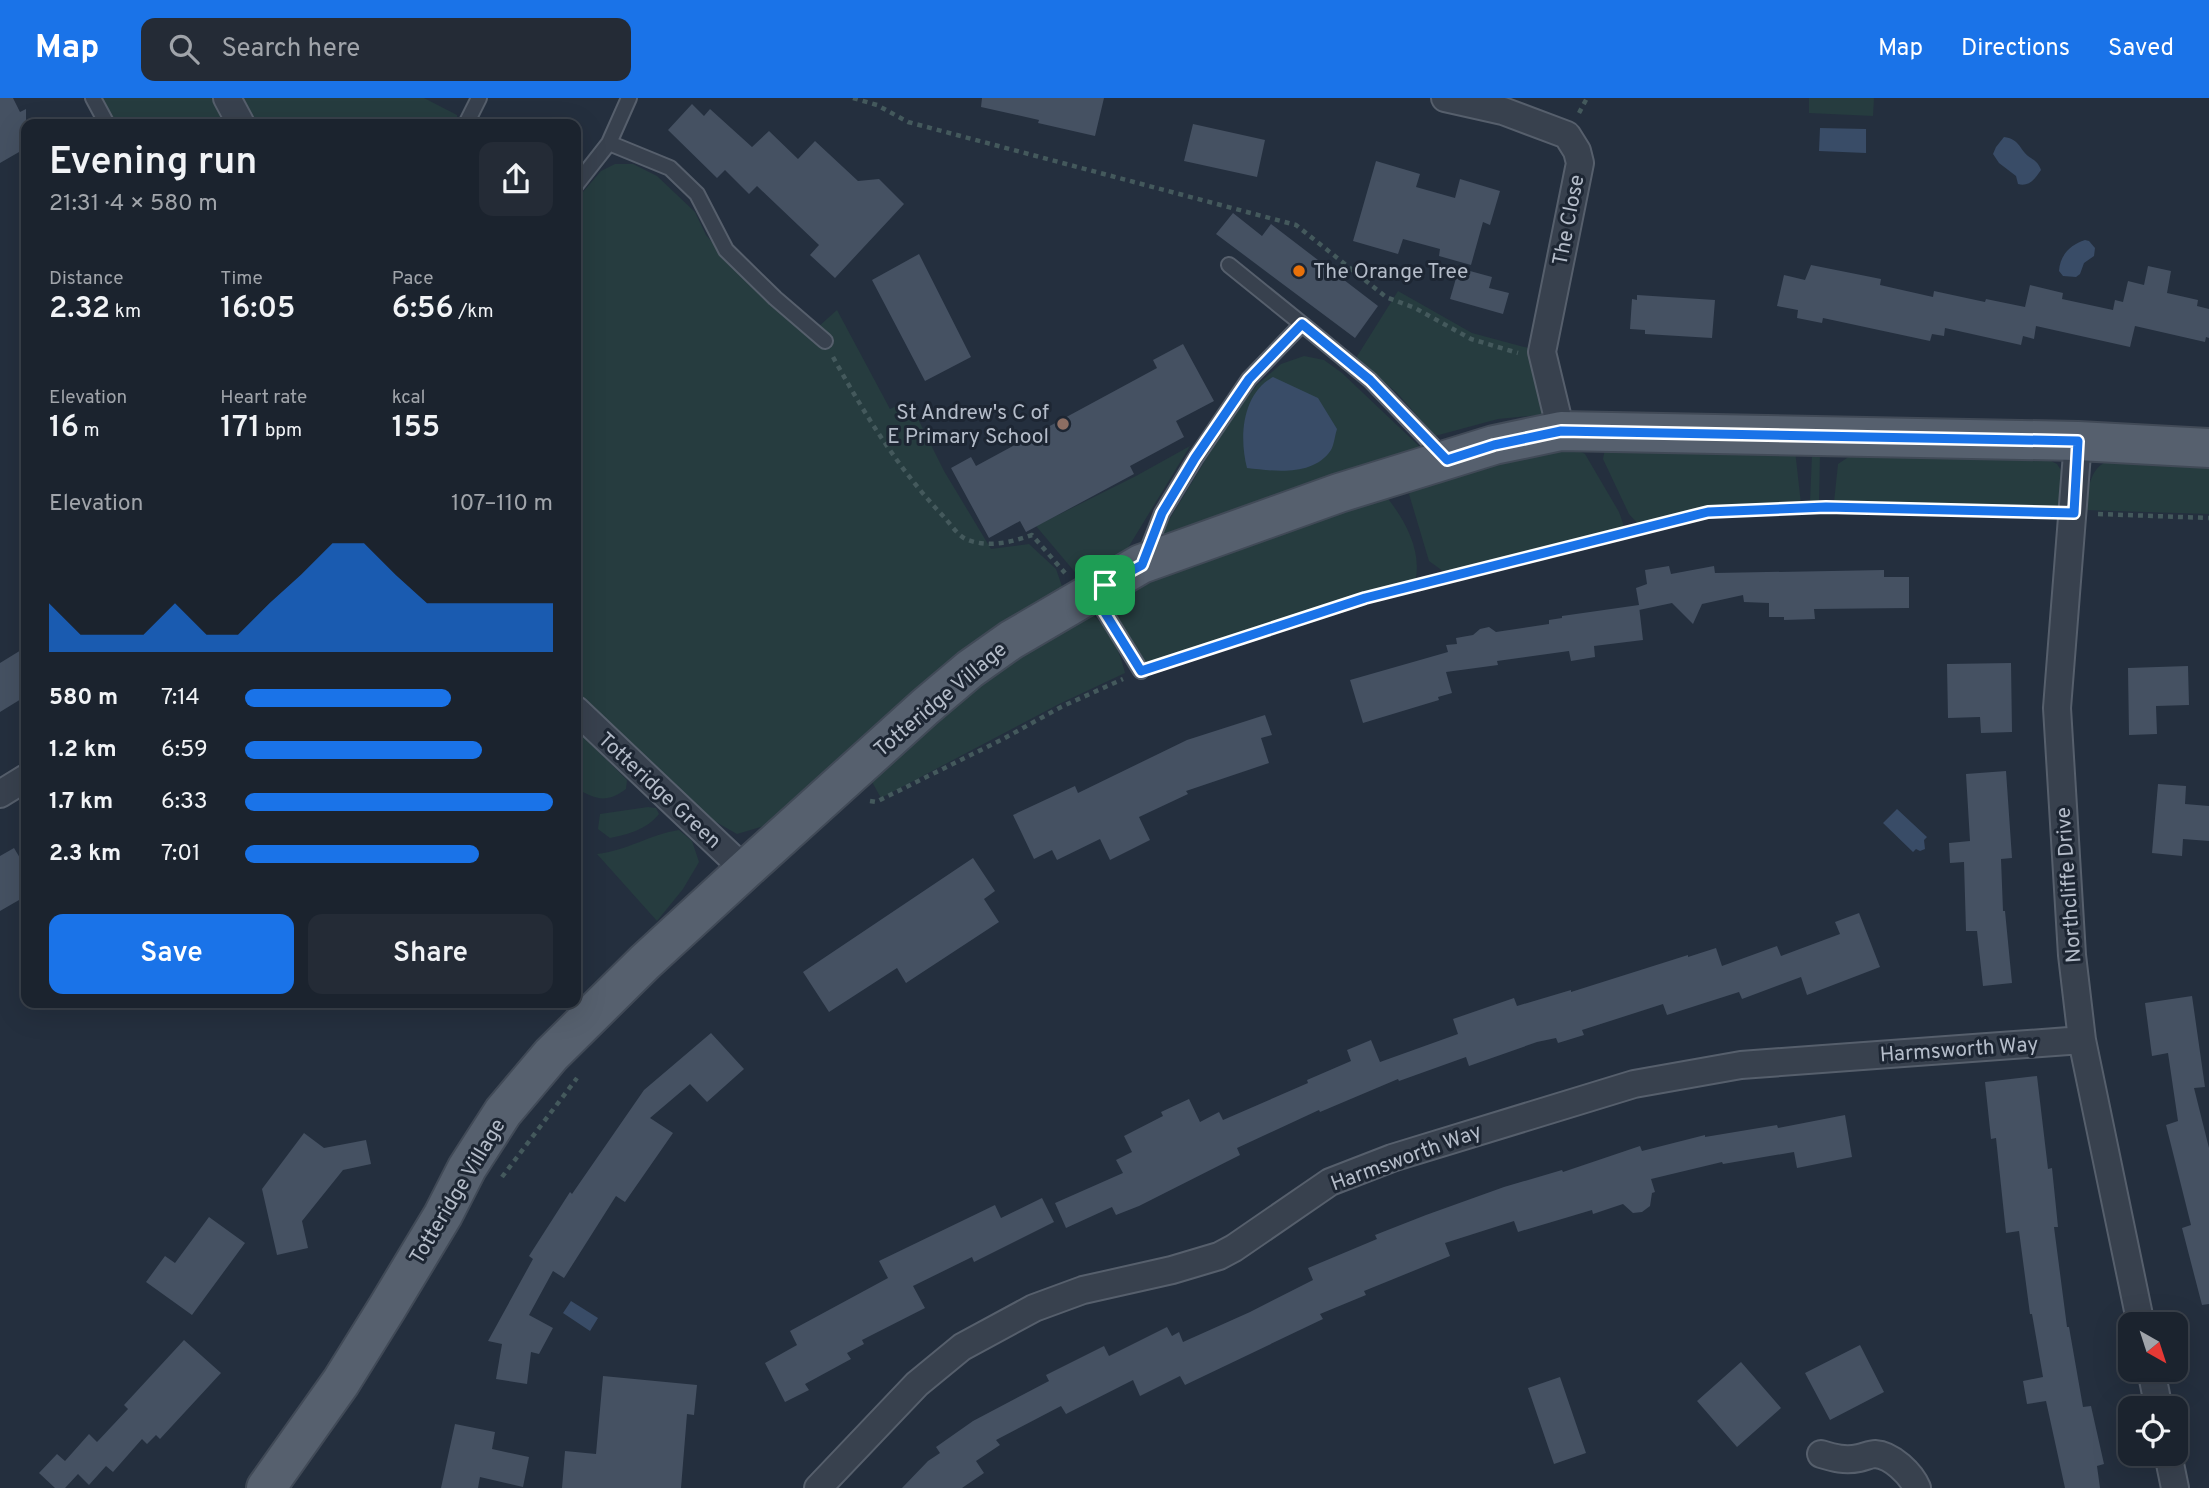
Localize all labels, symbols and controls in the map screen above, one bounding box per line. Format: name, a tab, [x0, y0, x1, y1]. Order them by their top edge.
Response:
search box	[141, 18, 631, 81]
text: Map	[35, 28, 99, 70]
icon: search	[165, 30, 203, 68]
text: Search here	[221, 33, 360, 66]
text: Map	[1878, 34, 1923, 64]
text: Directions	[1961, 34, 2070, 64]
text: Saved	[2108, 34, 2174, 64]
text: Evening run	[49, 139, 257, 188]
button: share	[479, 142, 553, 216]
street label: The Close	[1547, 172, 1592, 268]
text: 21:31 · 4 × 580 m	[49, 190, 218, 219]
place label: The Orange Tree	[1313, 259, 1468, 286]
marker: The Orange Tree	[1291, 263, 1307, 279]
text: Distance	[49, 267, 124, 291]
text: Time	[220, 267, 263, 291]
text: Pace	[392, 267, 433, 291]
text: 2.32	[49, 291, 110, 328]
text: 16:05	[220, 291, 295, 328]
text: 6:56	[392, 291, 454, 328]
text: km	[110, 300, 141, 324]
text: /km	[454, 300, 494, 324]
text: Elevation	[49, 386, 127, 410]
text: Heart rate	[220, 386, 307, 410]
text: kcal	[392, 386, 425, 410]
place label: St Andrew's C of E Primary School	[887, 400, 1049, 451]
text: 16	[49, 410, 79, 447]
text: 171	[220, 410, 260, 447]
text: 155	[392, 410, 440, 447]
marker: St Andrew's C of E Primary School	[1055, 416, 1071, 432]
text: m	[79, 419, 100, 443]
text: bpm	[260, 419, 302, 443]
text: Elevation	[49, 490, 144, 519]
text: 107–110 m	[451, 490, 553, 519]
pin	[1075, 555, 1135, 615]
icon: arrive	[1086, 566, 1124, 604]
street label: Totteridge Village	[869, 637, 1013, 764]
text: 580 m	[49, 684, 118, 713]
text: 7:14	[161, 684, 200, 713]
street label: Totteridge Green	[592, 727, 726, 855]
text: 1.2 km	[49, 736, 117, 765]
text: 6:59	[161, 736, 208, 765]
text: 1.7 km	[49, 788, 113, 817]
text: 6:33	[161, 788, 208, 817]
street label: Northcliffe Drive	[2051, 806, 2088, 964]
text: 2.3 km	[49, 840, 121, 869]
text: 7:01	[161, 840, 201, 869]
button: Save	[49, 914, 294, 994]
button: Share	[308, 914, 553, 994]
street label: Harmsworth Way	[1879, 1031, 2039, 1070]
street label: Totteridge Village	[404, 1114, 512, 1270]
street label: Harmsworth Way	[1327, 1119, 1486, 1198]
north arrow	[2118, 1312, 2188, 1382]
map controls	[2118, 1312, 2188, 1466]
button: locate	[2118, 1396, 2188, 1466]

